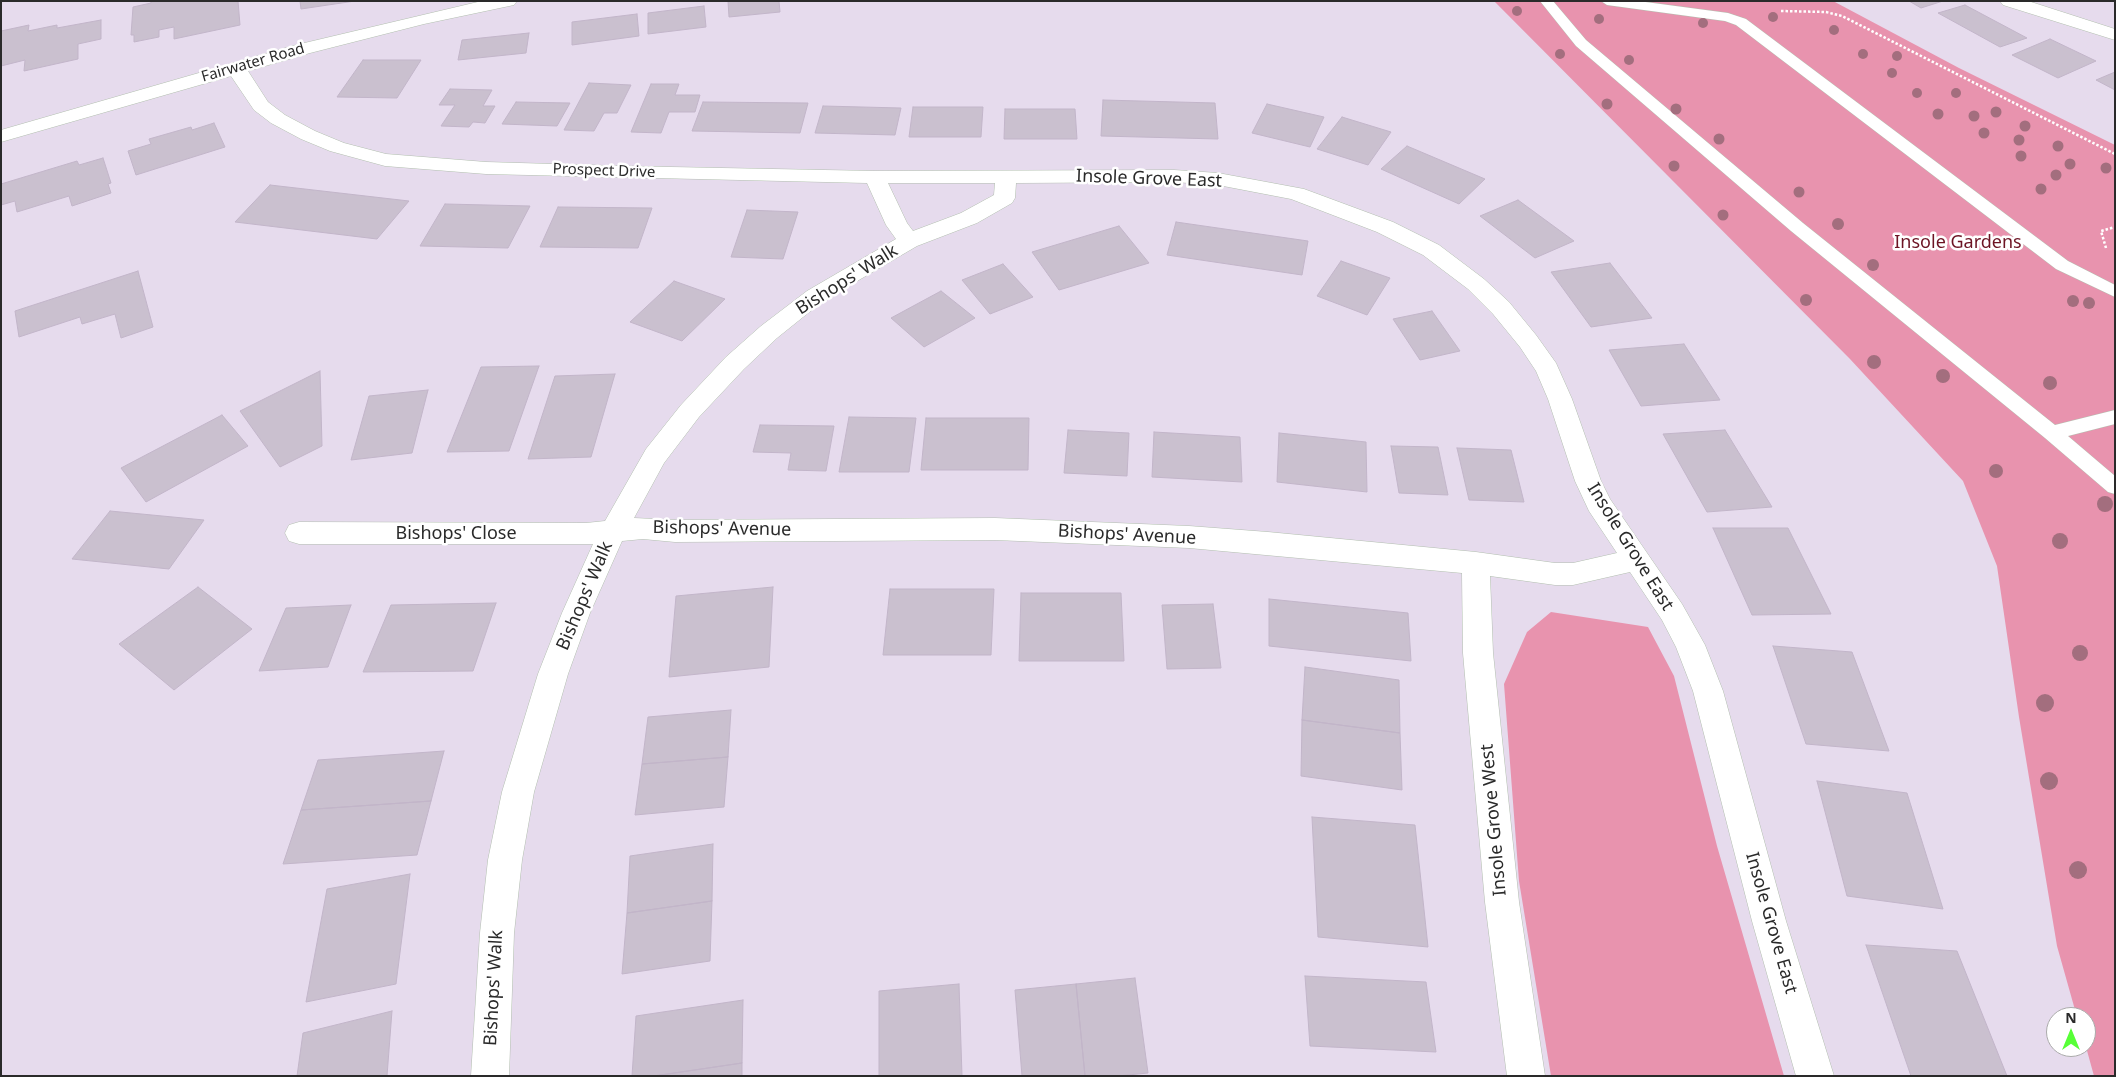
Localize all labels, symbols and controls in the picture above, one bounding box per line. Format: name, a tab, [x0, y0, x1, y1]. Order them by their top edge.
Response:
street label: Fairwater Road	[199, 40, 307, 86]
street label: Prospect Drive	[552, 160, 656, 182]
street label: Insole Grove East	[1076, 166, 1222, 192]
park label: Insole Gardens	[1894, 232, 2022, 254]
street label: Bishops' Walk	[792, 240, 902, 320]
street label: Insole Grove East	[1582, 479, 1678, 615]
street label: Bishops' Avenue	[653, 517, 791, 541]
street label: Bishops' Avenue	[1057, 521, 1197, 549]
street label: Bishops' Close	[395, 523, 517, 545]
street label: Bishops' Walk	[552, 538, 618, 654]
street label: Insole Grove West	[1477, 743, 1511, 897]
street label: Insole Grove East	[1740, 850, 1802, 996]
street label: Bishops' Walk	[480, 929, 508, 1047]
north arrow	[2046, 1007, 2096, 1057]
text: N	[2065, 1008, 2077, 1027]

